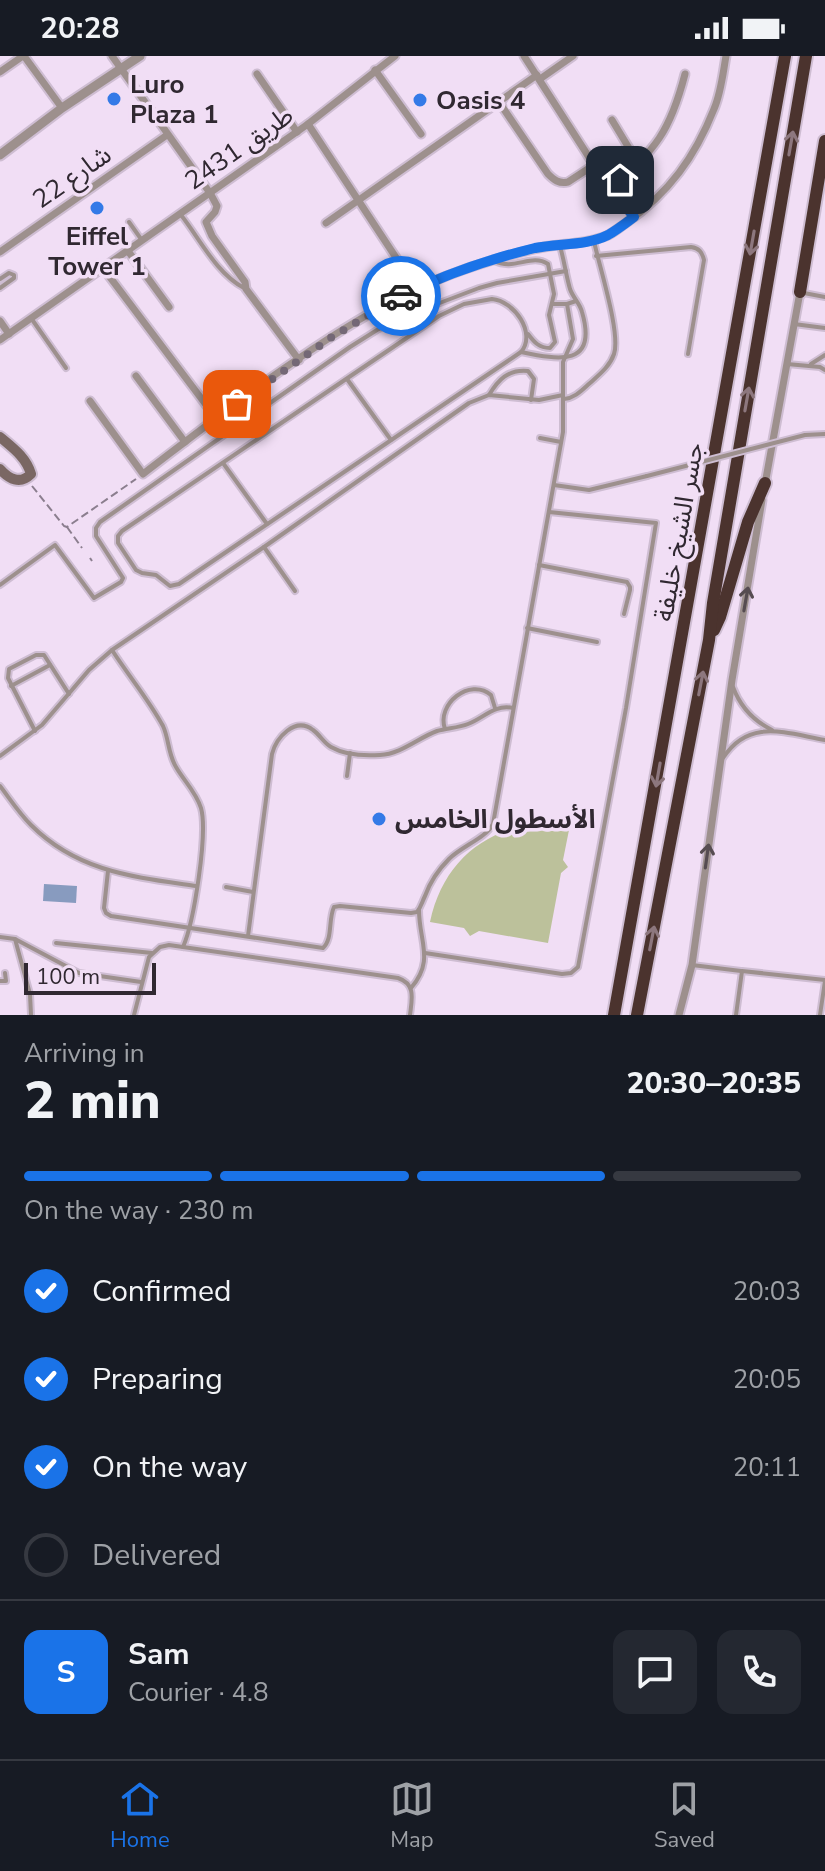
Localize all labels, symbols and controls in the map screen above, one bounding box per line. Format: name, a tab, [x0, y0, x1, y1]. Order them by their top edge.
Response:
text: 20:28	[40, 8, 119, 49]
place label: Luro Plaza 1	[130, 67, 219, 132]
place label: Oasis 4	[436, 83, 525, 118]
marker: Luro Plaza 1	[105, 90, 123, 108]
marker: Oasis 4	[411, 91, 429, 109]
street label: طريق 2431	[178, 98, 300, 198]
one-way arrow	[784, 130, 799, 156]
street label: شارع 22	[26, 137, 119, 218]
pin	[586, 146, 654, 214]
icon: home	[598, 158, 642, 202]
marker: Eiffel Tower 1	[88, 199, 106, 217]
place label: Eiffel Tower 1	[48, 219, 146, 284]
one-way arrow	[744, 230, 759, 255]
courier	[361, 256, 441, 336]
icon: car	[379, 274, 423, 318]
pin	[203, 370, 271, 438]
icon: bag	[215, 382, 259, 426]
one-way arrow	[741, 387, 756, 412]
street label: جسر الشيخ خليفة	[646, 440, 714, 625]
one-way arrow	[739, 586, 754, 612]
one-way arrow	[694, 671, 709, 696]
one-way arrow	[650, 762, 665, 787]
place label: الأسطول الخامس	[395, 802, 596, 837]
marker: الأسطول الخامس	[370, 810, 388, 828]
one-way arrow	[700, 844, 715, 869]
one-way arrow	[645, 926, 660, 952]
scale bar	[24, 959, 156, 995]
text: 100 m	[36, 962, 100, 992]
text: Arriving in	[24, 1036, 145, 1071]
text: 20:30–20:35	[626, 1063, 801, 1104]
text: 2 min	[24, 1065, 161, 1136]
text: On the way · 230 m	[24, 1193, 253, 1228]
icon: check	[24, 1269, 68, 1313]
text: Confirmed	[92, 1271, 232, 1312]
text: 20:03	[733, 1274, 801, 1309]
icon: check	[24, 1357, 68, 1401]
text: Preparing	[92, 1359, 223, 1400]
text: 20:05	[733, 1362, 801, 1397]
icon: check	[24, 1445, 68, 1489]
text: On the way	[92, 1447, 247, 1488]
text: 20:11	[733, 1450, 801, 1485]
text: Delivered	[92, 1535, 221, 1576]
button: chat	[613, 1630, 697, 1714]
button: phone	[717, 1630, 801, 1714]
text: Sam	[128, 1634, 190, 1675]
text: S	[57, 1652, 75, 1693]
text: Courier · 4.8	[128, 1675, 269, 1710]
tab: Home	[110, 1777, 170, 1855]
tab: Map	[390, 1777, 434, 1855]
tab: Saved	[654, 1777, 715, 1855]

